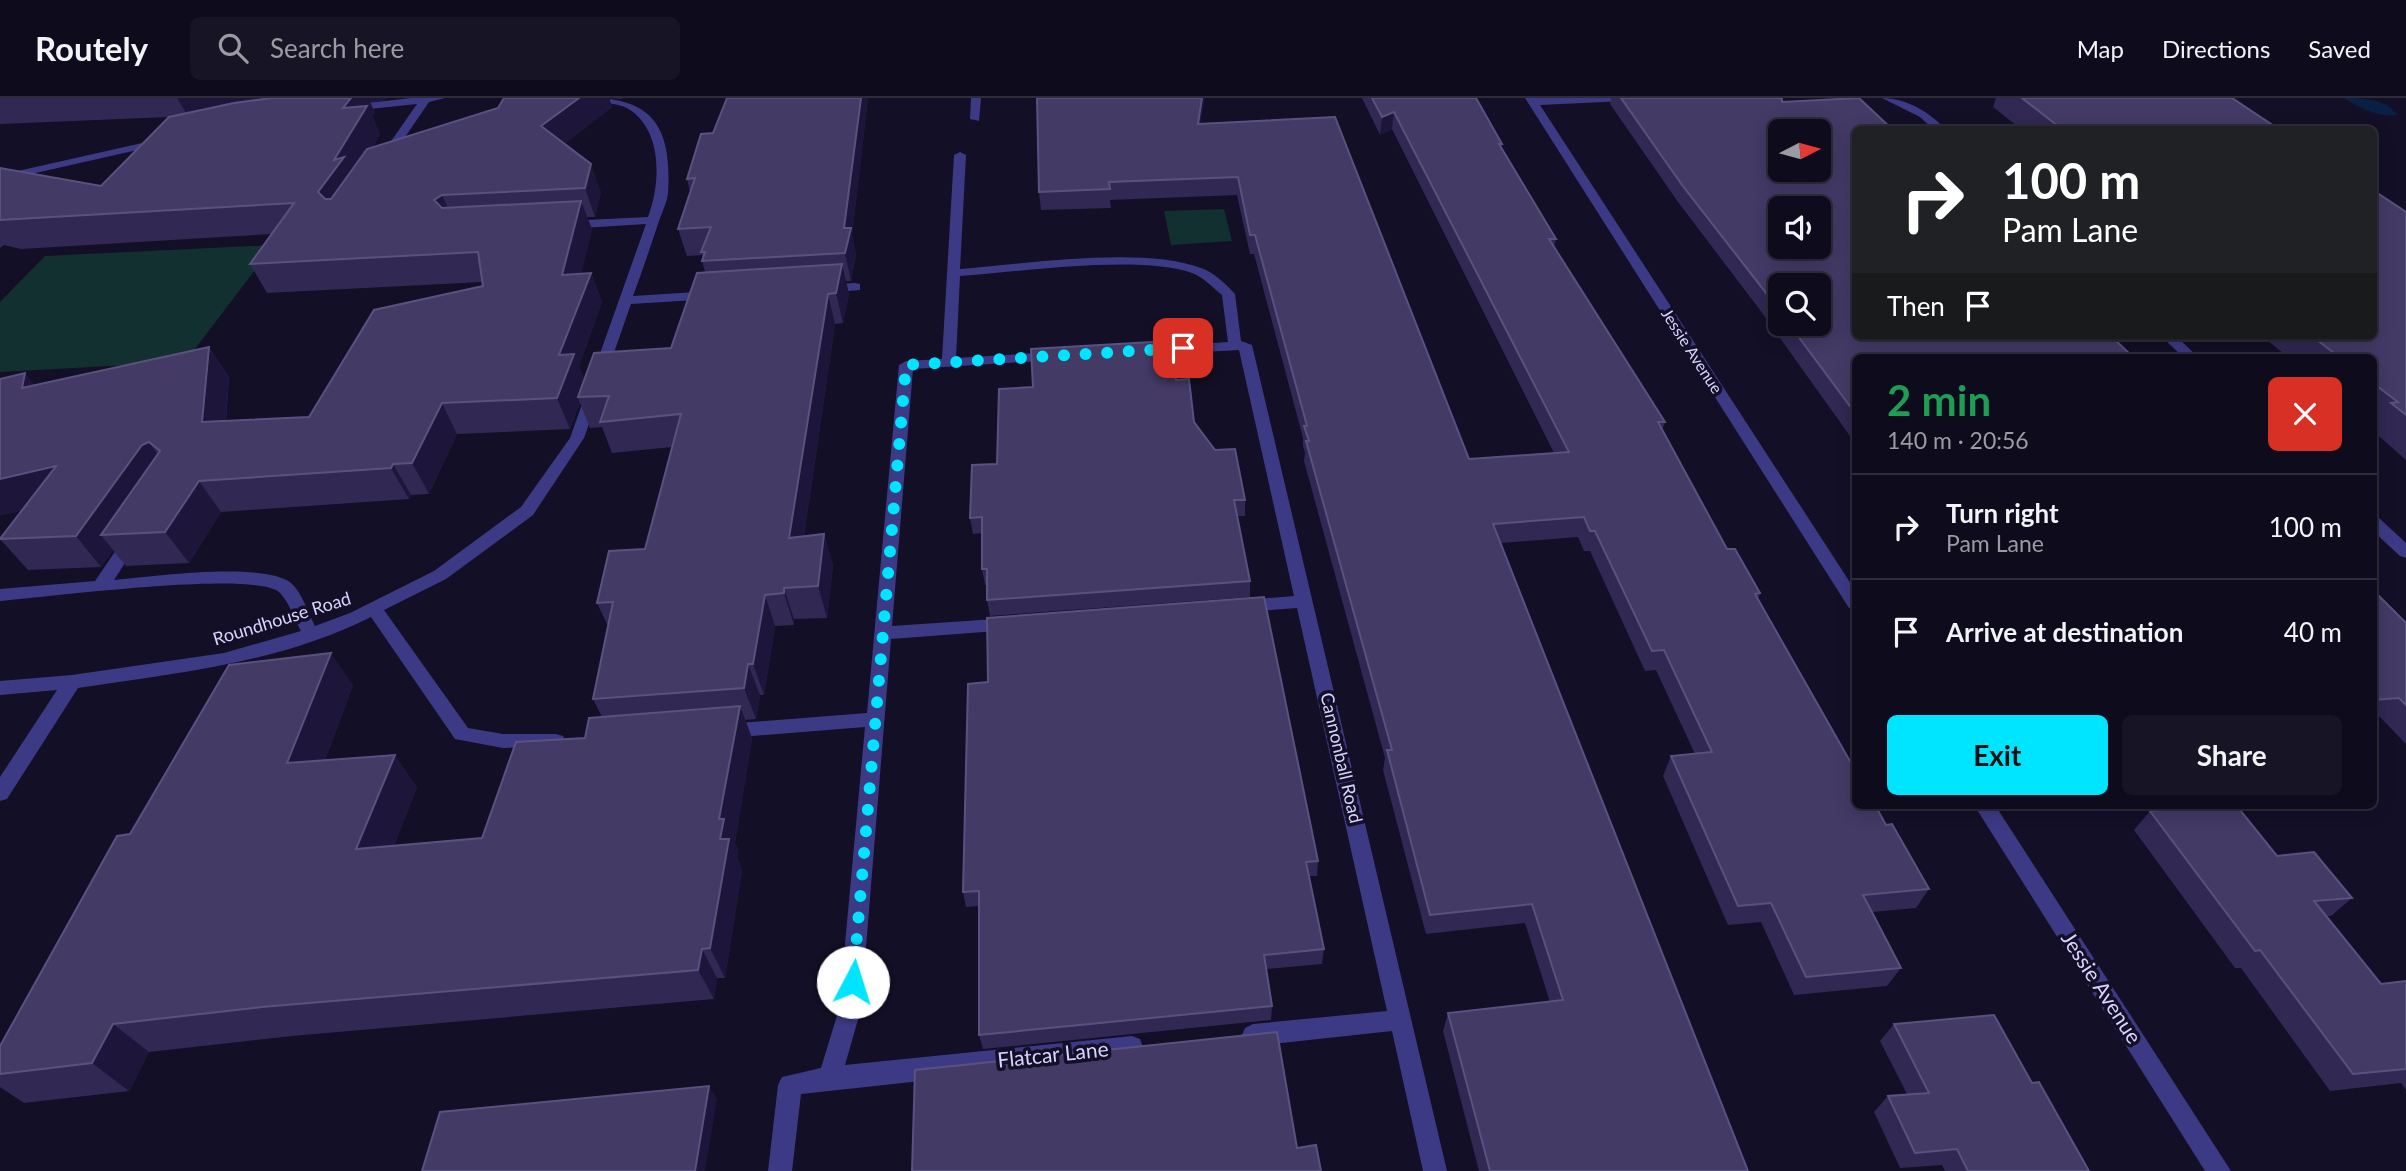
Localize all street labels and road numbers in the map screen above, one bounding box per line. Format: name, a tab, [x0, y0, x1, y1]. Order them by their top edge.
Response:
street label: Jessie Avenue	[1658, 305, 1727, 397]
street label: Roundhouse Road	[210, 587, 353, 649]
street label: Cannonball Road	[1316, 690, 1368, 825]
street label: Jessie Avenue	[2057, 927, 2148, 1048]
street label: Flatcar Lane	[996, 1035, 1110, 1072]

